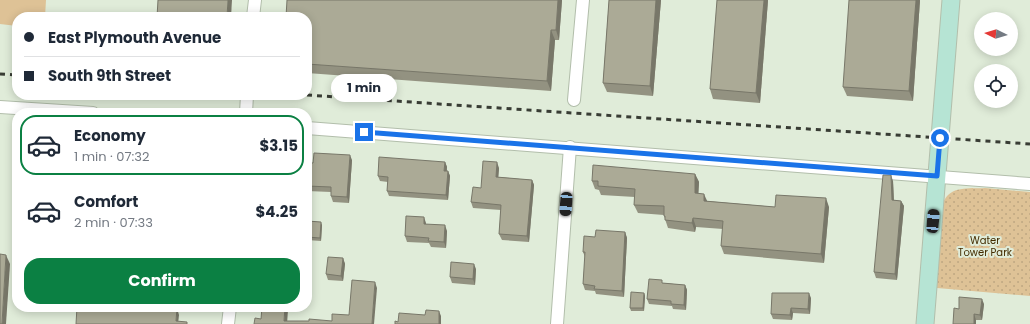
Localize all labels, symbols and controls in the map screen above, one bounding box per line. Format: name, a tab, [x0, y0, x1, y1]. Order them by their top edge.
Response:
north arrow	[974, 12, 1018, 56]
map controls	[974, 12, 1018, 108]
text: East Plymouth Avenue	[48, 27, 221, 48]
button: locate	[974, 64, 1018, 108]
text: South 9th Street	[48, 65, 171, 86]
callout: 1 min	[331, 74, 397, 102]
text: 1 min	[347, 78, 381, 97]
route end	[355, 123, 373, 141]
text: Economy	[74, 125, 146, 146]
icon: car	[26, 127, 62, 163]
route start	[931, 129, 949, 147]
text: $3.15	[259, 135, 298, 156]
text: 1 min · 07:32	[74, 147, 149, 166]
text: Comfort	[74, 191, 138, 212]
car	[559, 192, 573, 216]
icon: car	[26, 193, 62, 229]
text: $4.25	[255, 201, 298, 222]
car	[926, 209, 940, 233]
text: 2 min · 07:33	[74, 213, 153, 232]
park label: Water Tower Park	[958, 233, 1013, 260]
button: Confirm	[24, 258, 300, 304]

